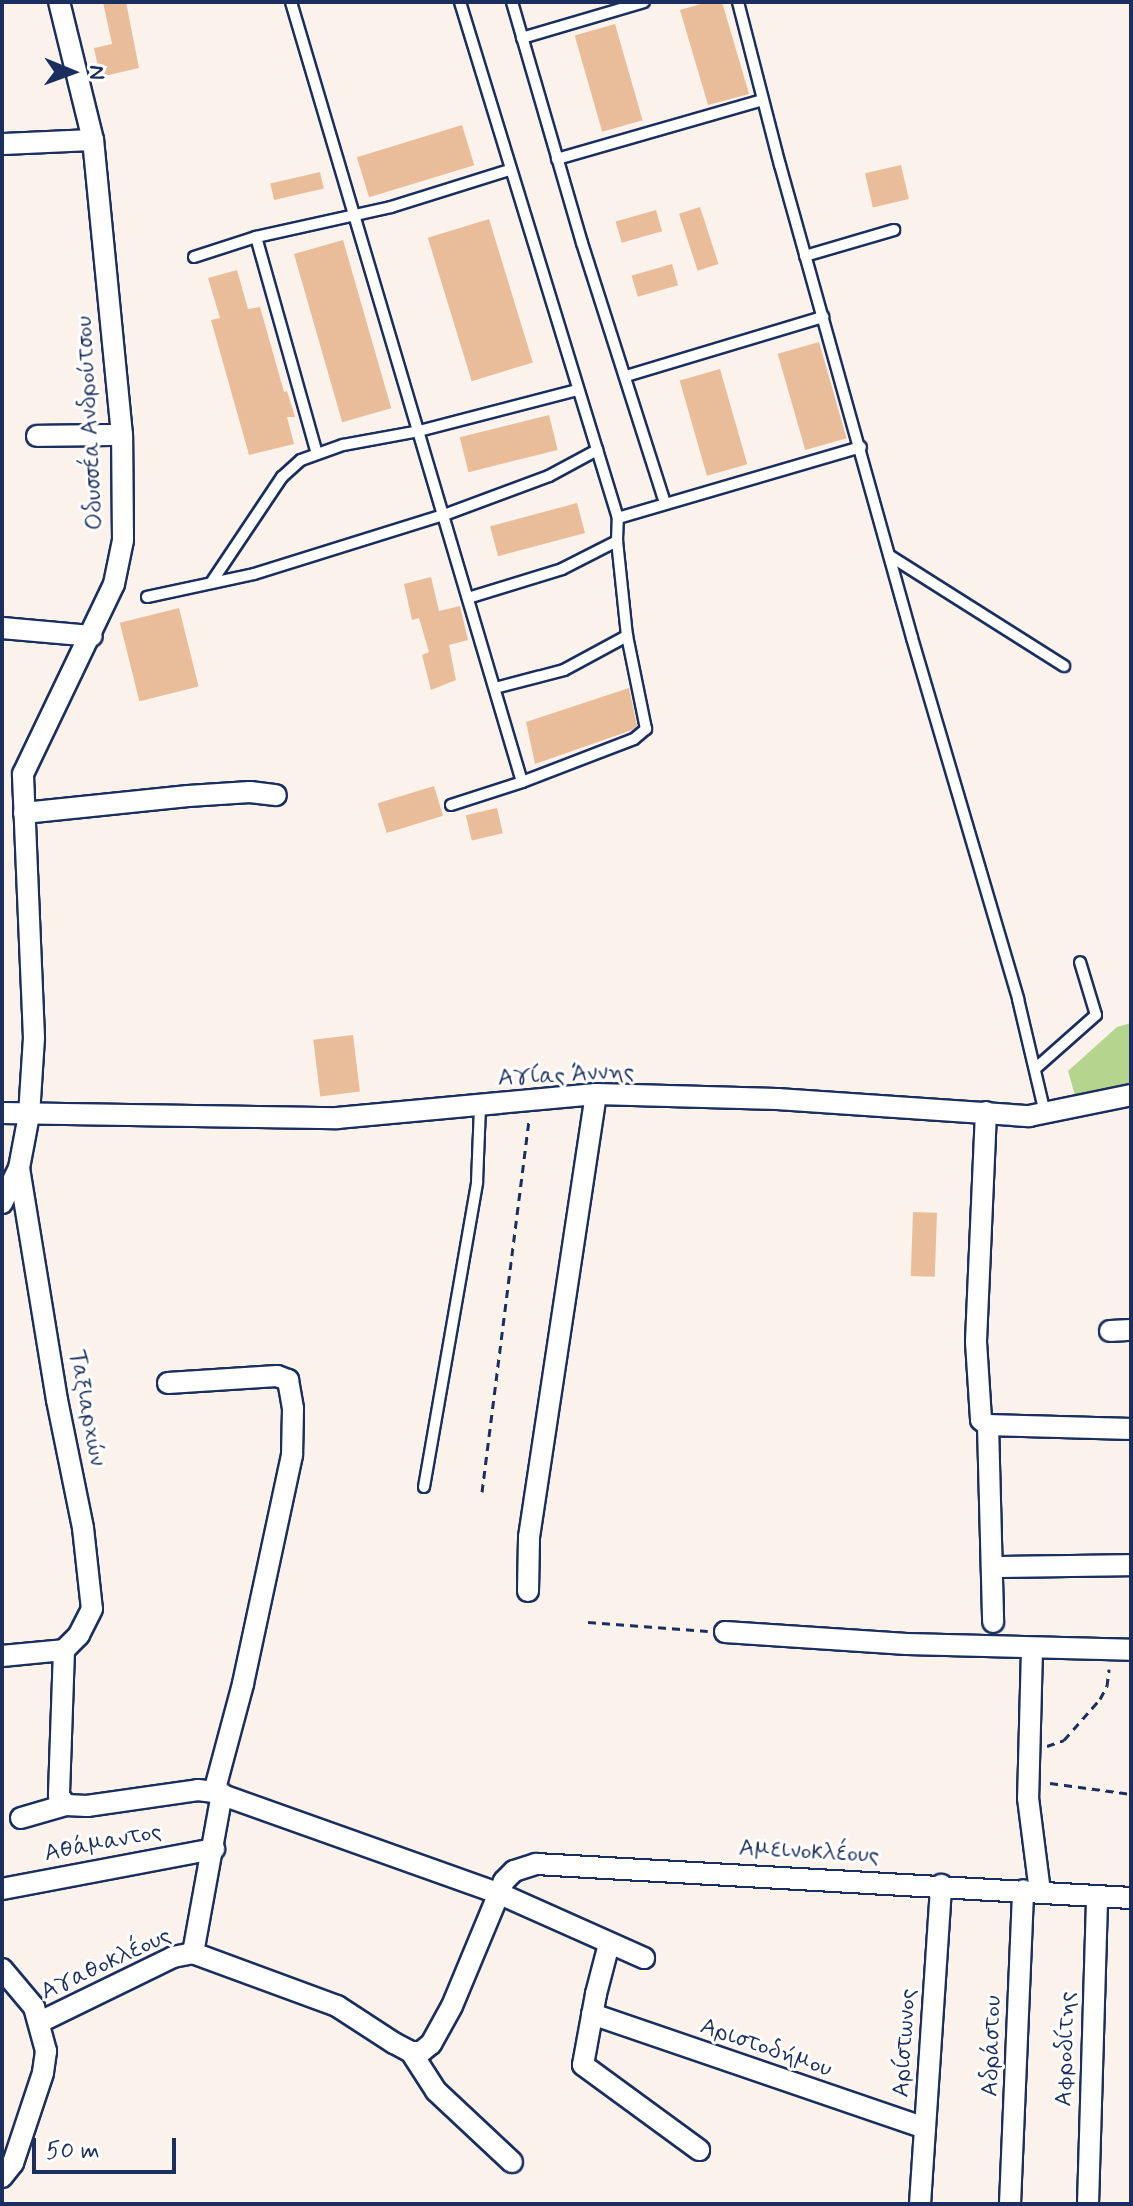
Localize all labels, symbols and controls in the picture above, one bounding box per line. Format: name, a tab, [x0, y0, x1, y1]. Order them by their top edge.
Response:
north arrow	[32, 32, 112, 112]
text: N	[82, 65, 110, 80]
street label: Οδυσσέα Ανδρούτσου	[70, 315, 110, 531]
street label: Αγίας Άννης	[497, 1057, 635, 1093]
street label: Ταξιαρχών	[63, 1347, 111, 1469]
street label: Αθάμαντος	[42, 1817, 164, 1869]
street label: Αμεινοκλέους	[738, 1834, 880, 1870]
street label: Αγαθοκλέους	[36, 1921, 176, 2007]
street label: Αρίστωνος	[887, 1988, 923, 2098]
street label: Αφροδίτης	[1050, 1991, 1082, 2107]
street label: Αδράστου	[976, 1995, 1008, 2097]
street label: Αριστοδήμου	[696, 2012, 836, 2084]
scale bar	[36, 2122, 180, 2172]
text: 50 m	[46, 2136, 100, 2167]

